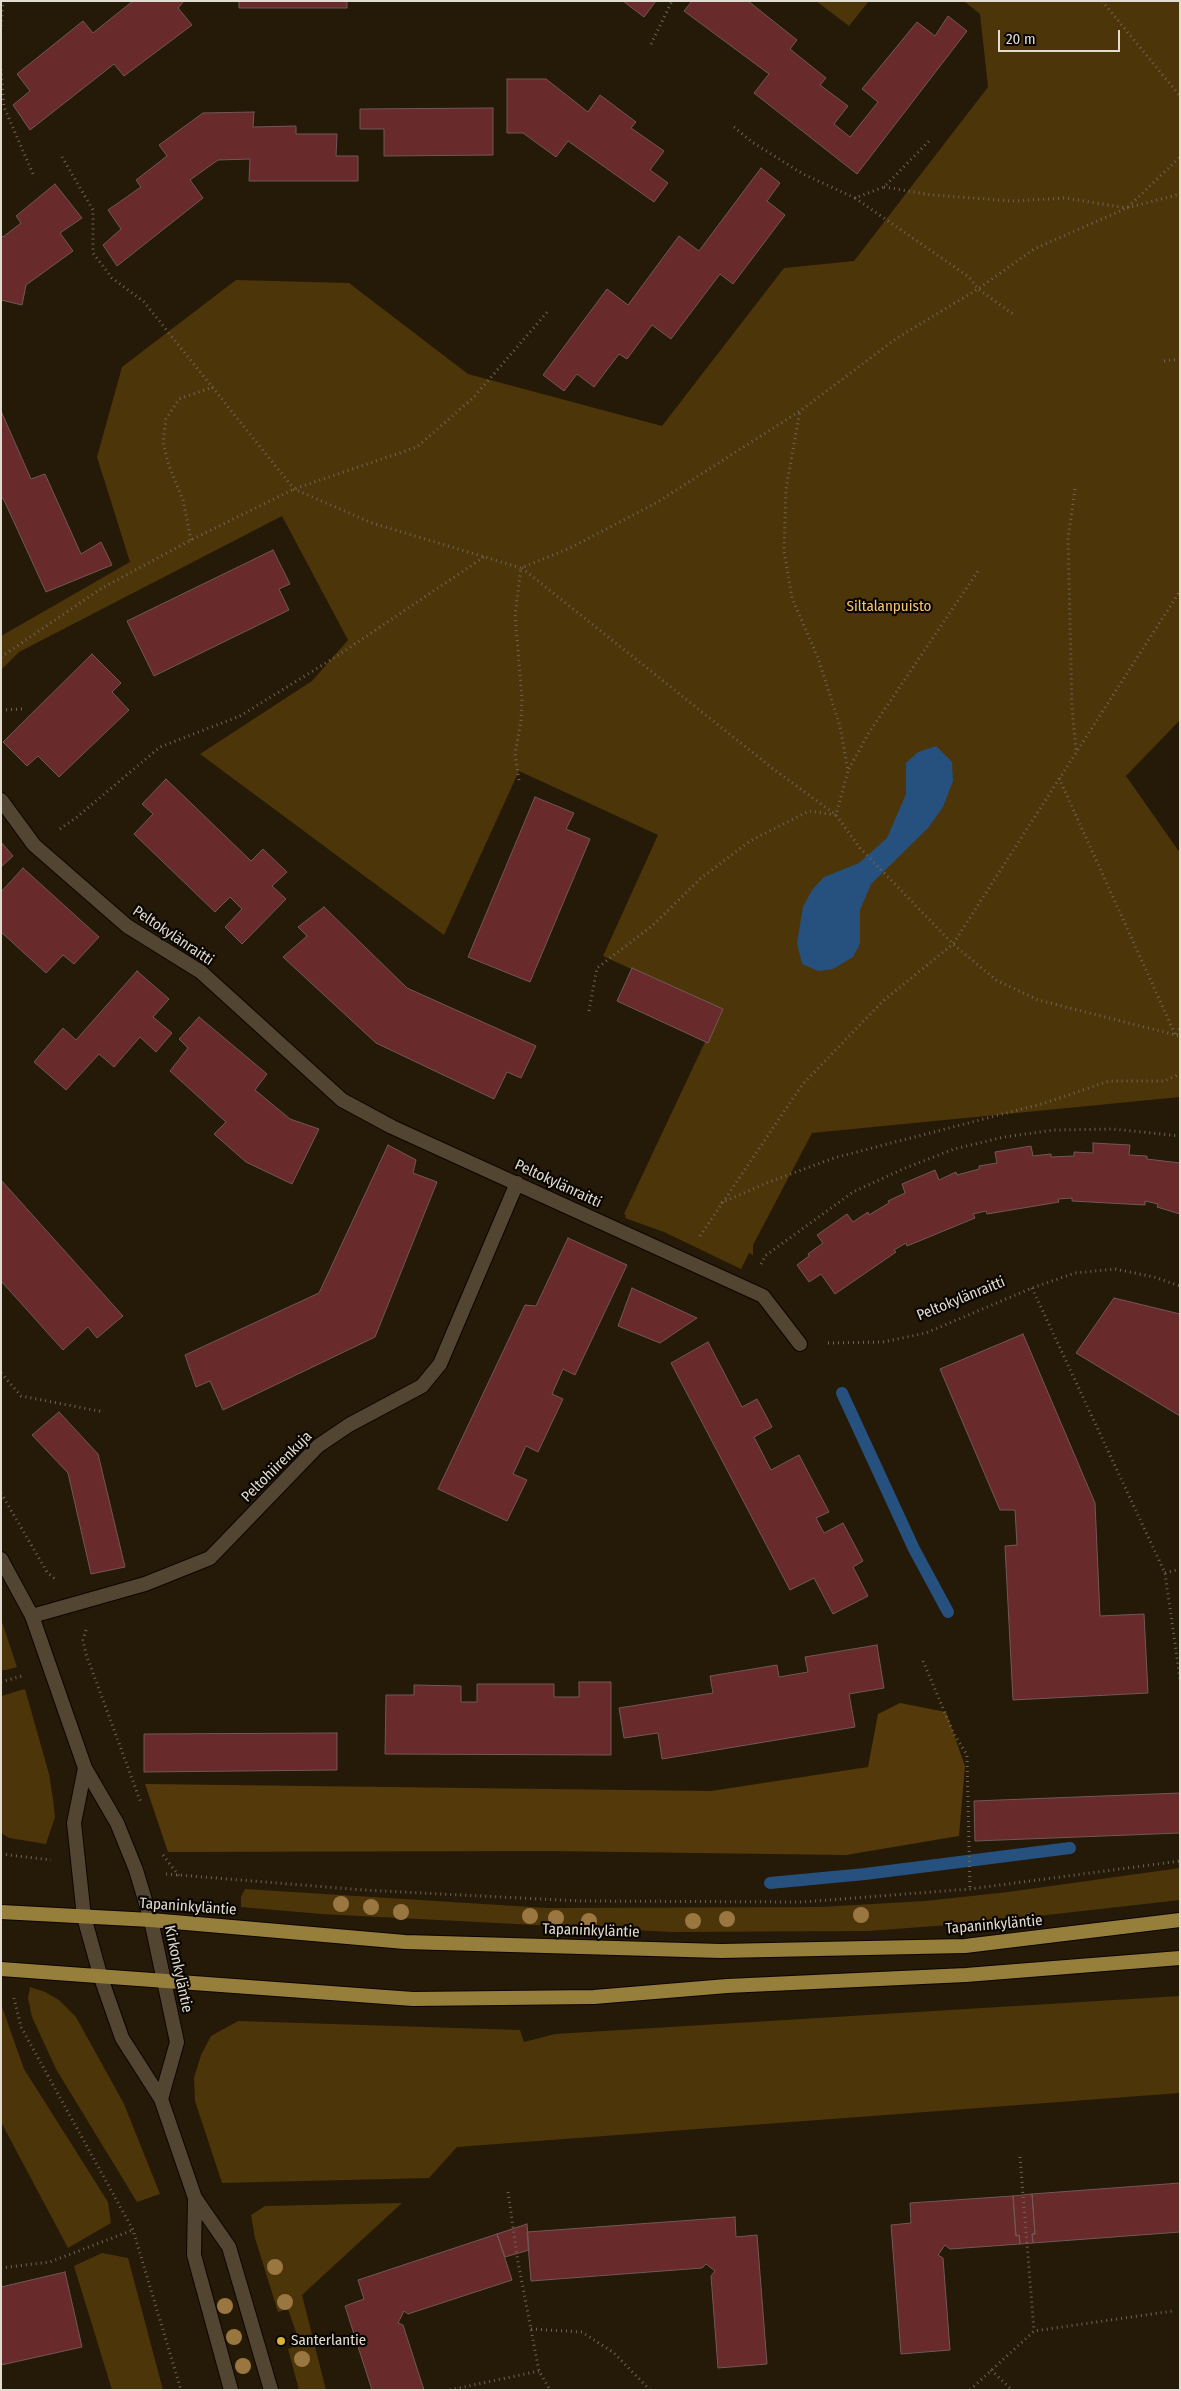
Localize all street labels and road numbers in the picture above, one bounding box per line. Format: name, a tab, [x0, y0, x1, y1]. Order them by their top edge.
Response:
street label: Peltokylänraitti	[129, 902, 217, 970]
street label: Peltokylänraitti	[512, 1156, 604, 1212]
street label: Peltokylänraitti	[914, 1273, 1008, 1325]
street label: Peltohiirenkuja	[238, 1428, 316, 1506]
street label: Tapaninkyläntie	[139, 1895, 237, 1919]
street label: Tapaninkyläntie	[945, 1912, 1043, 1938]
street label: Tapaninkyläntie	[542, 1920, 640, 1942]
street label: Kirkonkyläntie	[160, 1924, 196, 2014]

